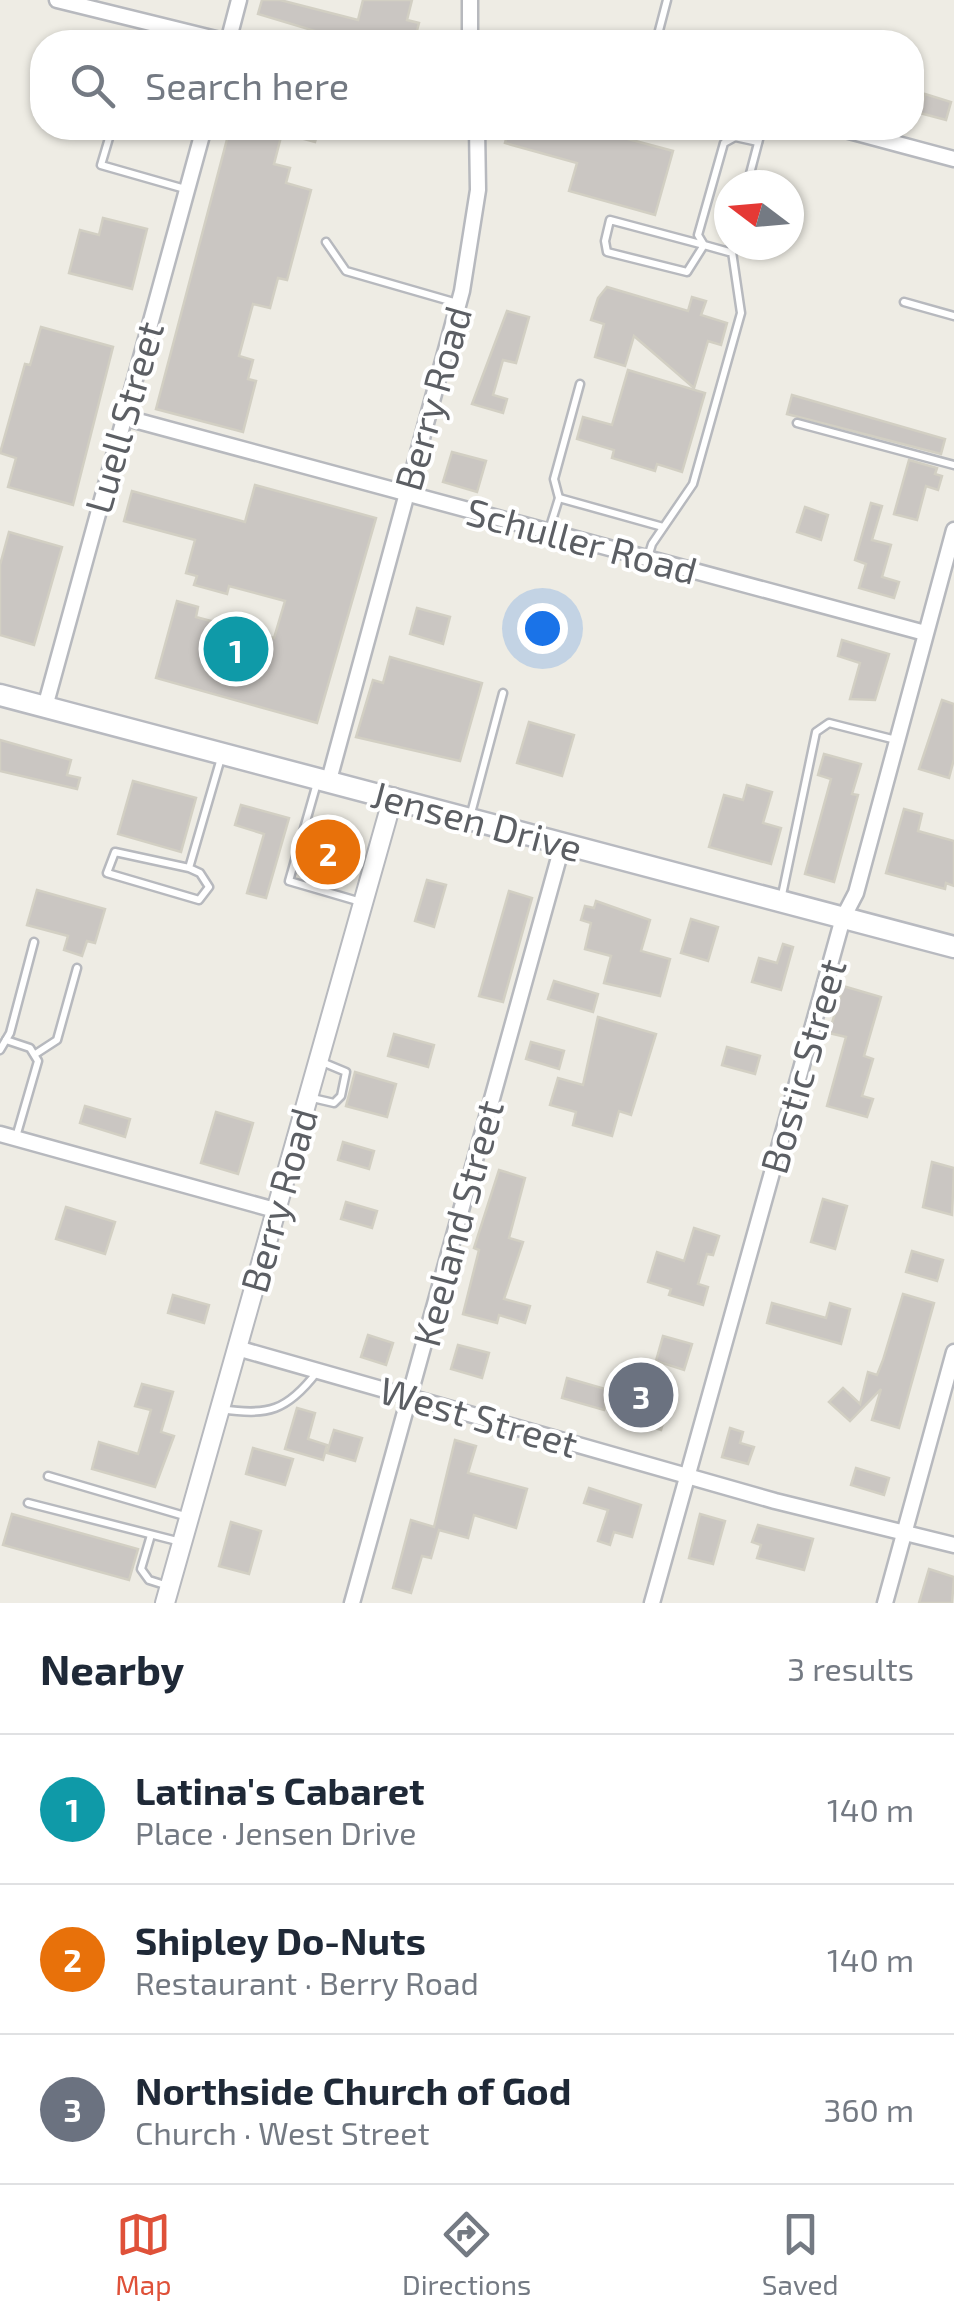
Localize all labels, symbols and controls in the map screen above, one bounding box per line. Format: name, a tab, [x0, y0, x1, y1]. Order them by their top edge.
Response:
search box	[30, 30, 924, 140]
icon: search	[65, 58, 120, 113]
text: Search here	[145, 62, 349, 108]
north arrow	[714, 170, 804, 260]
street label: Berry Road	[384, 300, 480, 496]
street label: Luell Street	[74, 316, 172, 518]
street label: Schuller Road	[462, 487, 702, 593]
your location	[517, 603, 568, 654]
pin: 1	[204, 612, 268, 686]
street label: Jensen Drive	[367, 770, 587, 870]
pin: 2	[296, 814, 360, 890]
street label: Bostic Street	[749, 953, 855, 1179]
street label: Keeland Street	[402, 1095, 512, 1351]
street label: Berry Road	[230, 1102, 326, 1298]
pin: 3	[608, 1358, 674, 1432]
street label: West Street	[375, 1366, 583, 1466]
text: Nearby	[40, 1643, 184, 1693]
text: 3 results	[787, 1649, 914, 1687]
text: Latina's Cabaret	[135, 1767, 425, 1813]
text: 1	[66, 1790, 79, 1828]
text: 140 m	[827, 1790, 914, 1828]
text: Place · Jensen Drive	[135, 1813, 417, 1851]
text: Shipley Do-Nuts	[135, 1917, 426, 1963]
text: 2	[63, 1940, 82, 1978]
text: 140 m	[827, 1940, 914, 1978]
text: Restaurant · Berry Road	[135, 1963, 479, 2001]
text: Northside Church of God	[135, 2067, 571, 2113]
text: 3	[63, 2090, 82, 2128]
text: 360 m	[823, 2090, 914, 2128]
text: Church · West Street	[135, 2113, 430, 2151]
tab: Map	[115, 2207, 171, 2301]
tab: Directions	[402, 2207, 531, 2301]
tab: Saved	[762, 2207, 839, 2301]

